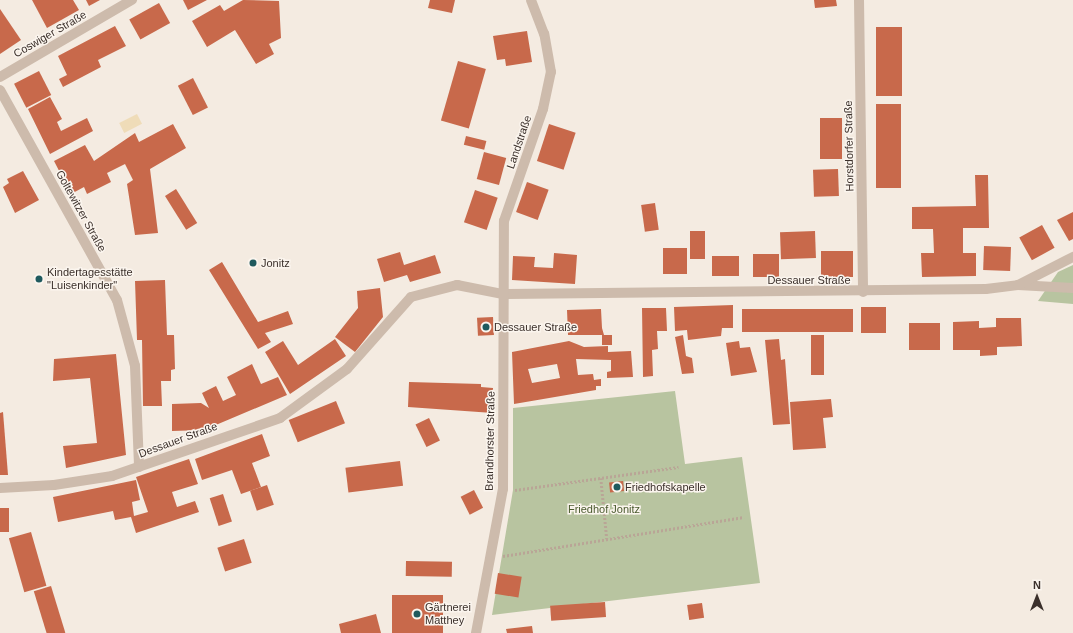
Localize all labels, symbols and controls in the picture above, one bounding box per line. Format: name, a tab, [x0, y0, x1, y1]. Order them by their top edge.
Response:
street label: Coswiger Straße	[11, 8, 89, 60]
street label: Horstdorfer Straße	[842, 100, 856, 192]
street label: Landstraße	[504, 114, 534, 170]
street label: Goltewitzer Straße	[53, 168, 109, 254]
place label: Jonitz	[261, 256, 290, 270]
marker: Jonitz	[248, 258, 258, 268]
place label: Kindertagesstätte "Luisenkinder"	[47, 266, 133, 292]
street label: Dessauer Straße	[767, 273, 851, 287]
marker: Kindertagesstätte "Luisenkinder"	[34, 274, 44, 284]
place label: Dessauer Straße	[494, 320, 577, 334]
marker: Dessauer Straße	[481, 322, 491, 332]
street label: Brandhorster Straße	[483, 391, 497, 491]
street label: Dessauer Straße	[137, 420, 219, 460]
place label: Friedhofskapelle	[625, 480, 706, 494]
marker: Friedhofskapelle	[612, 482, 622, 492]
park label: Friedhof Jonitz	[568, 502, 640, 516]
north arrow	[1017, 577, 1057, 617]
text: N	[1033, 579, 1041, 591]
place label: Gärtnerei Matthey	[425, 601, 471, 627]
marker: Gärtnerei Matthey	[412, 609, 422, 619]

